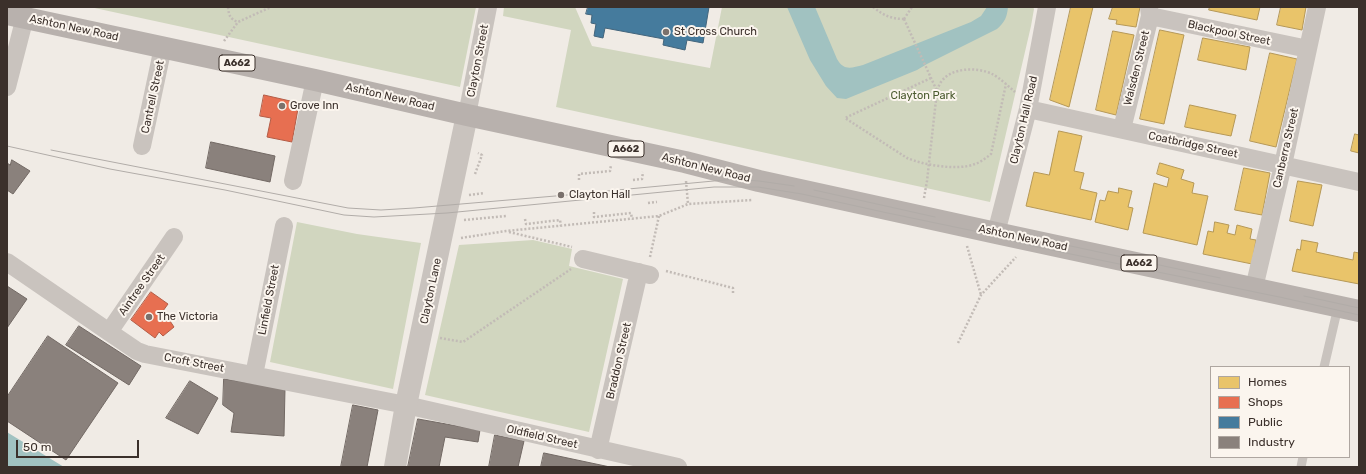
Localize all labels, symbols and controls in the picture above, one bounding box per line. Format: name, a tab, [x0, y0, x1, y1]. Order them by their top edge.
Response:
street label: Ashton New Road	[28, 12, 120, 44]
street label: Blackpool Street	[1186, 18, 1272, 48]
street label: Clayton Street	[464, 24, 492, 98]
place label: St Cross Church	[674, 25, 757, 39]
marker: St Cross Church	[661, 27, 671, 37]
street label: Walsden Street	[1121, 29, 1153, 107]
road number: A662	[219, 55, 255, 71]
street label: Cantrell Street	[139, 59, 167, 135]
street label: Clayton Hall Road	[1007, 75, 1041, 165]
street label: Ashton New Road	[344, 80, 436, 114]
park label: Clayton Park	[891, 89, 955, 103]
place label: Grove Inn	[290, 99, 339, 113]
marker: Grove Inn	[277, 101, 287, 111]
street label: Canberra Street	[1270, 107, 1302, 189]
street label: Coatbridge Street	[1147, 129, 1239, 161]
road number: A662	[608, 141, 644, 157]
street label: Ashton New Road	[660, 151, 752, 185]
place label: Clayton Hall	[569, 188, 630, 202]
marker: Clayton Hall	[556, 190, 566, 200]
street label: Ashton New Road	[977, 222, 1069, 254]
street label: Aintree Street	[116, 252, 168, 318]
road number: A662	[1121, 255, 1157, 271]
street label: Clayton Lane	[418, 257, 444, 325]
street label: Linfield Street	[256, 264, 282, 336]
place label: The Victoria	[157, 310, 218, 324]
marker: The Victoria	[144, 312, 154, 322]
street label: Braddon Street	[604, 321, 634, 401]
street label: Croft Street	[163, 351, 225, 375]
legend	[1210, 366, 1350, 458]
text: Homes	[1248, 375, 1287, 389]
text: Shops	[1248, 395, 1283, 409]
text: Public	[1248, 415, 1283, 429]
street label: Oldfield Street	[505, 422, 579, 452]
scale bar	[18, 432, 141, 458]
text: Industry	[1248, 435, 1295, 449]
text: 50 m	[23, 440, 51, 454]

